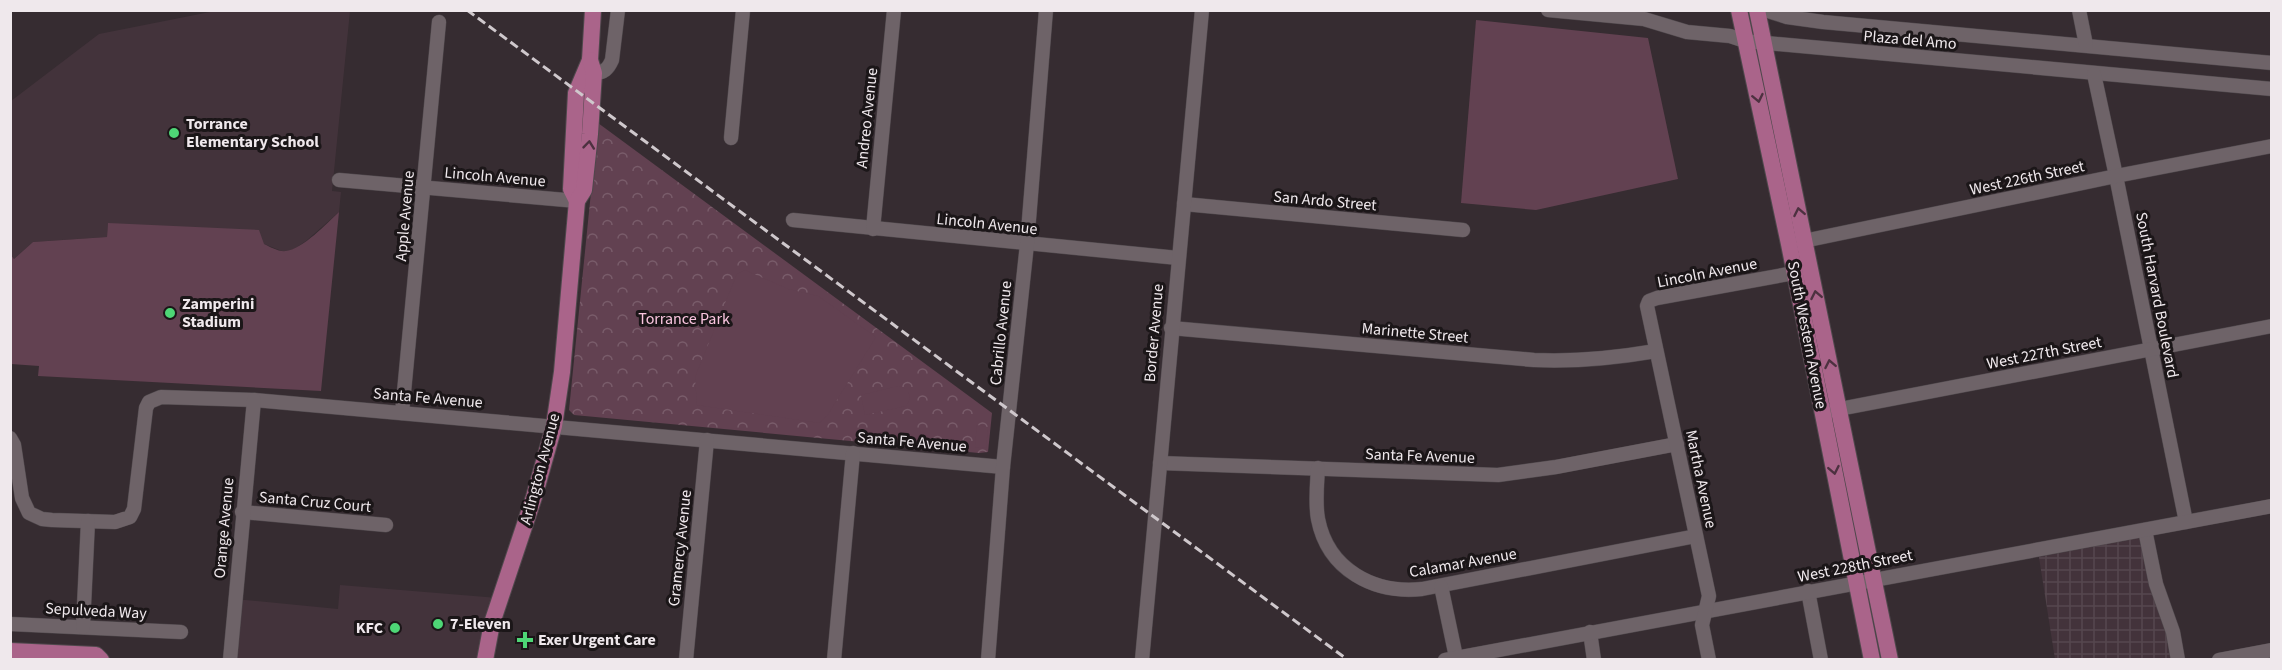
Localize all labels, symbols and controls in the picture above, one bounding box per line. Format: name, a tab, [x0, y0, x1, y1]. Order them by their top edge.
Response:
street label: Plaza del Amo	[1862, 25, 1958, 55]
street label: Andreo Avenue	[851, 67, 883, 169]
one-way arrow	[1750, 93, 1763, 103]
place label: Torrance Elementary School	[186, 113, 319, 153]
marker: Torrance Elementary School	[167, 126, 181, 140]
one-way arrow	[582, 140, 595, 149]
street label: West 226th Street	[1968, 155, 2087, 201]
street label: Lincoln Avenue	[444, 162, 547, 192]
street label: Apple Avenue	[390, 170, 420, 262]
street label: San Ardo Street	[1272, 186, 1378, 217]
street label: Lincoln Avenue	[935, 208, 1039, 240]
one-way arrow	[1793, 208, 1806, 218]
street label: South Harvard Boulevard	[2130, 210, 2184, 380]
street label: Lincoln Avenue	[1655, 253, 1759, 293]
street label: South Western Avenue	[1782, 259, 1832, 411]
street label: Cabrillo Avenue	[985, 280, 1017, 386]
street label: Border Avenue	[1139, 283, 1169, 383]
one-way arrow	[1810, 290, 1823, 300]
place label: Zamperini Stadium	[182, 293, 254, 333]
marker: Zamperini Stadium	[163, 306, 177, 320]
park label: Torrance Park	[638, 308, 730, 330]
street label: Marinette Street	[1361, 317, 1470, 349]
street label: West 227th Street	[1985, 331, 2104, 375]
one-way arrow	[1824, 360, 1837, 370]
street label: Santa Fe Avenue	[372, 382, 484, 414]
street label: Arlington Avenue	[515, 411, 565, 527]
street label: Santa Fe Avenue	[856, 426, 968, 458]
street label: Martha Avenue	[1680, 428, 1722, 530]
street label: Santa Fe Avenue	[1365, 443, 1475, 469]
one-way arrow	[1827, 464, 1840, 474]
street label: Orange Avenue	[209, 477, 239, 579]
street label: Santa Cruz Court	[258, 486, 373, 518]
street label: Gramercy Avenue	[663, 489, 697, 607]
street label: Calamar Avenue	[1408, 543, 1519, 583]
street label: West 228th Street	[1796, 544, 1915, 588]
street label: Sepulveda Way	[45, 597, 148, 625]
place label: 7-Eleven	[450, 613, 511, 635]
place label: KFC	[356, 617, 383, 639]
marker: 7-Eleven	[431, 617, 445, 631]
marker: KFC	[388, 621, 402, 635]
place label: Exer Urgent Care	[538, 629, 656, 651]
marker: Exer Urgent Care	[516, 631, 534, 649]

